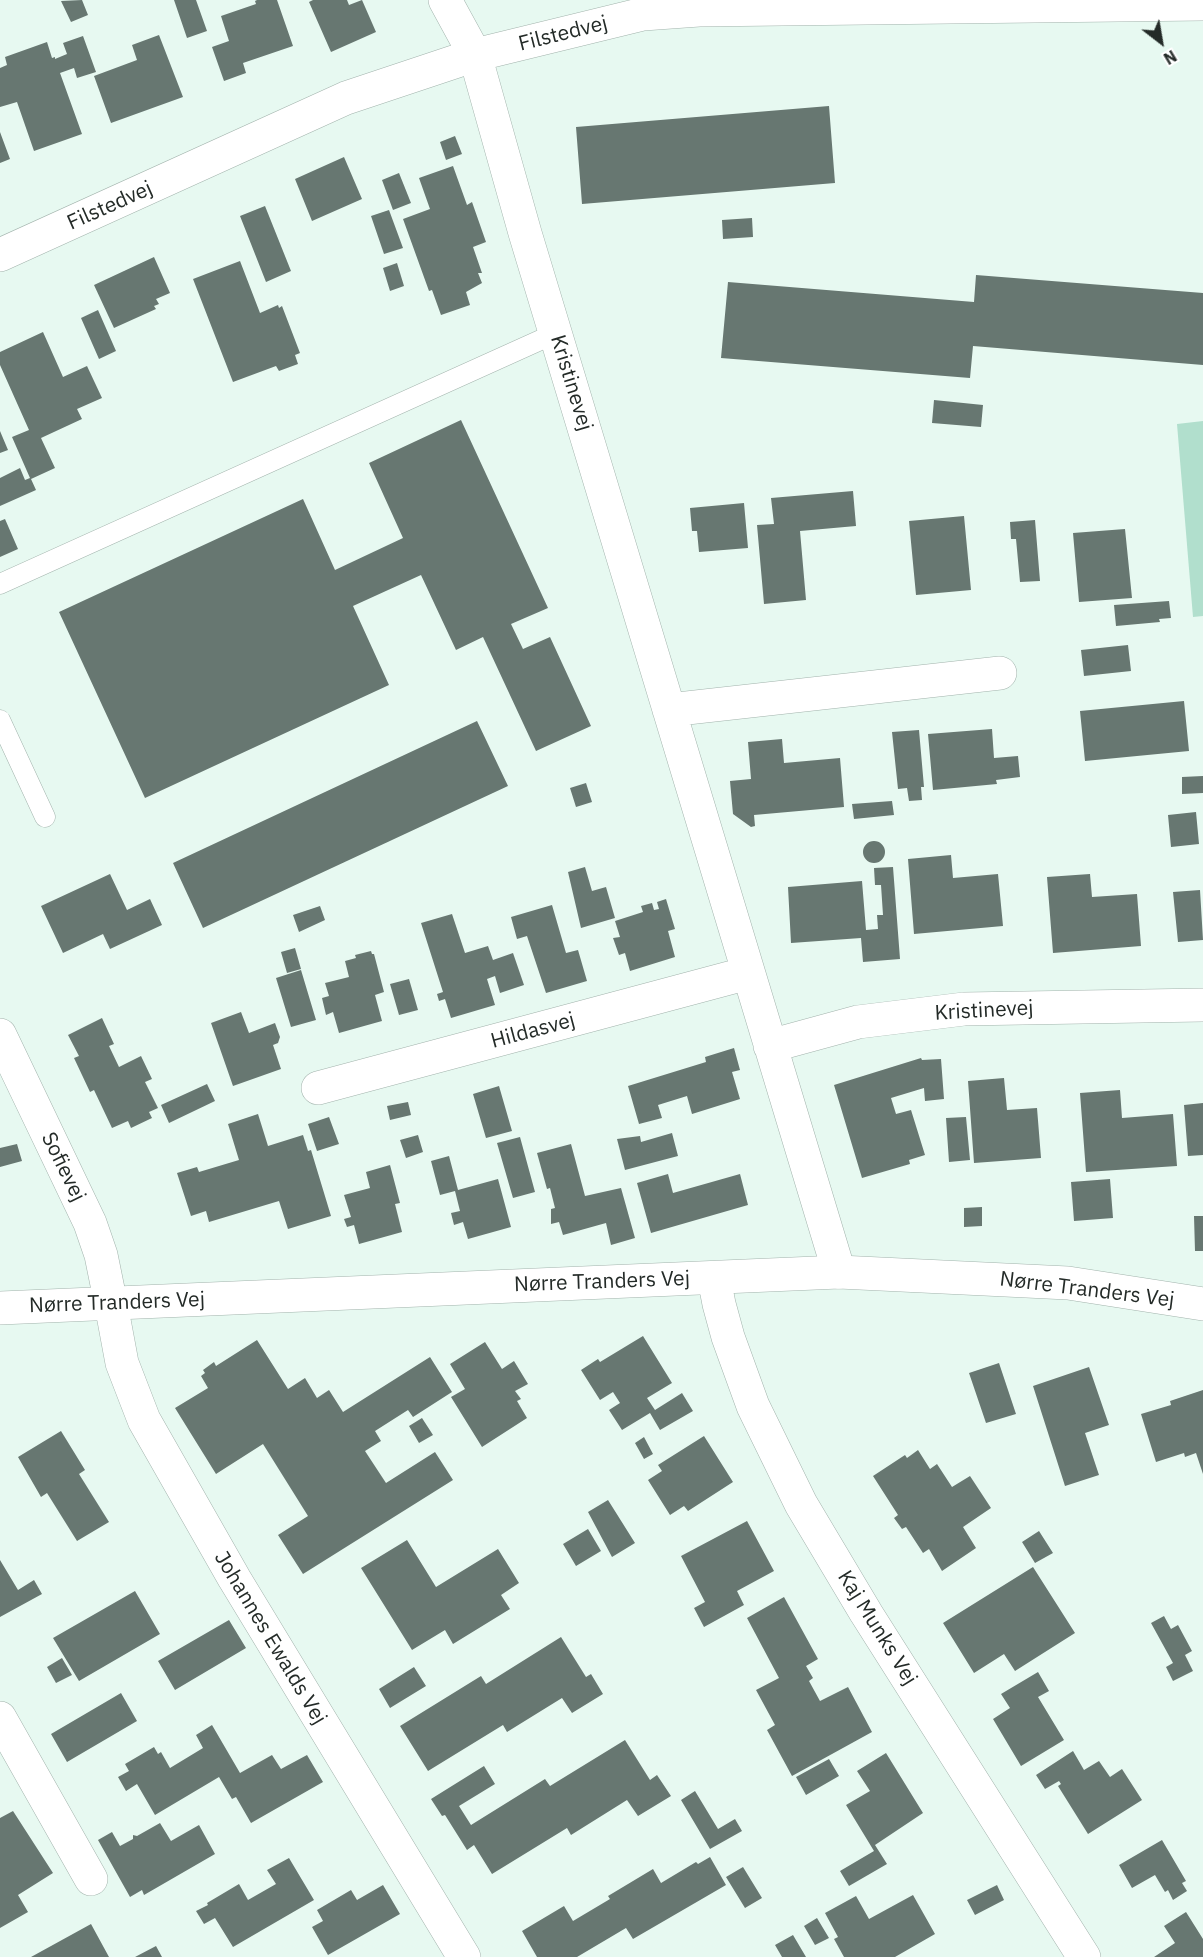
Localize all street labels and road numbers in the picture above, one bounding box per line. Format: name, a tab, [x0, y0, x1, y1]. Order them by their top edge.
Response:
street label: Filstedvej	[516, 11, 610, 57]
street label: Filstedvej	[63, 176, 157, 236]
street label: Kristinevej	[544, 332, 598, 434]
street label: Kristinevej	[934, 996, 1034, 1026]
street label: Hildasvej	[488, 1008, 578, 1054]
street label: Sofievej	[35, 1128, 91, 1206]
street label: Nørre Tranders Vej	[514, 1266, 690, 1298]
street label: Nørre Tranders Vej	[998, 1267, 1176, 1313]
street label: Nørre Tranders Vej	[29, 1287, 205, 1319]
street label: Johannes Ewalds Vej	[208, 1547, 332, 1729]
street label: Kaj Munks Vej	[832, 1566, 922, 1690]

